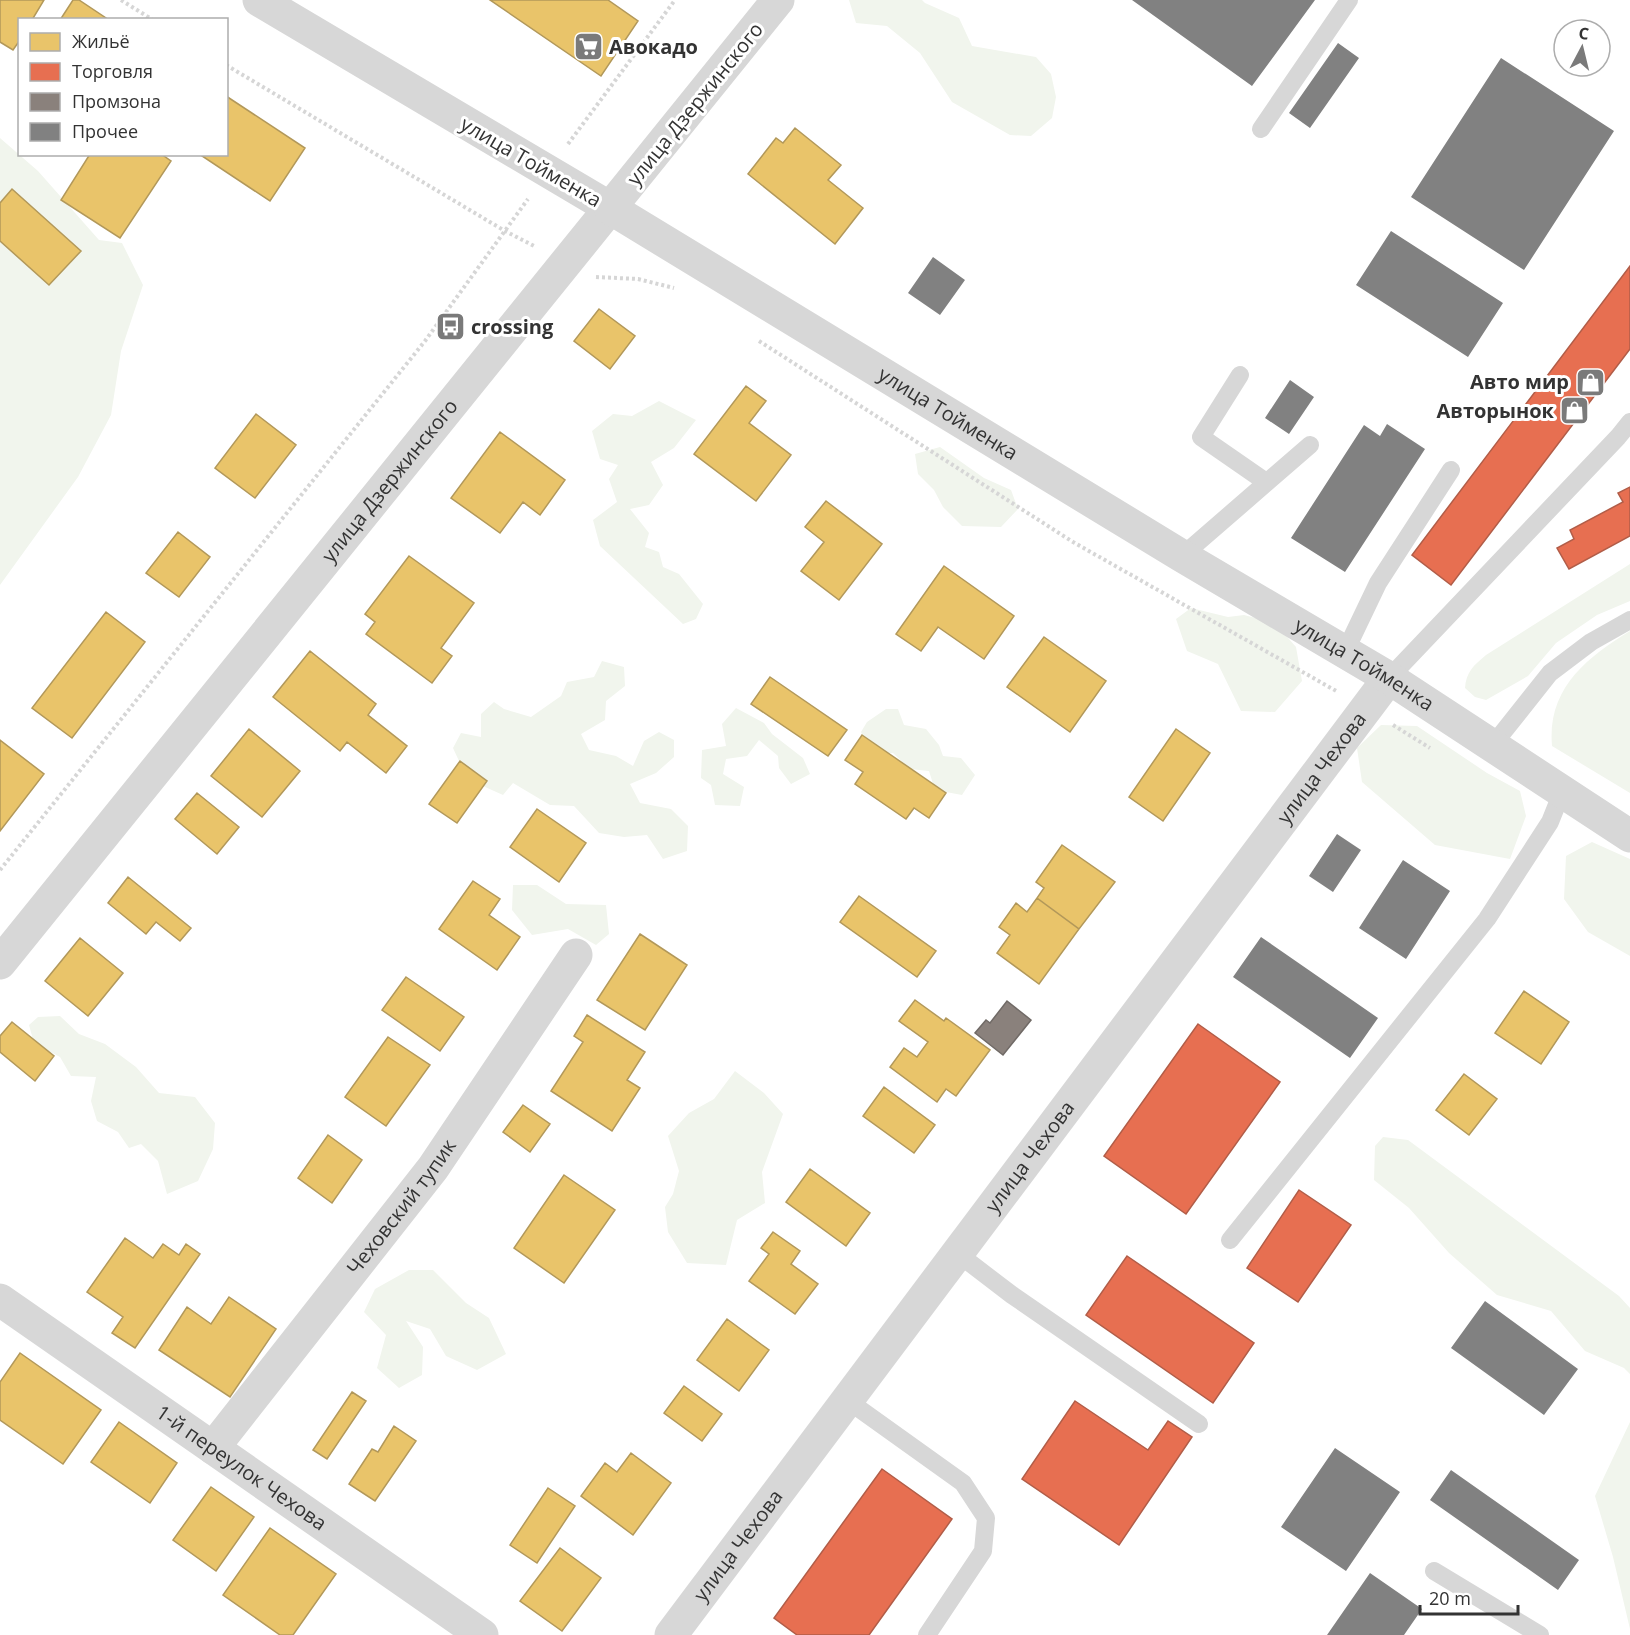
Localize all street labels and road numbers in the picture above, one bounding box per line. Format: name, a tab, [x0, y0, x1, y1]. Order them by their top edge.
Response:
street label: улица Дзержинского	[620, 17, 769, 191]
street label: улица Тойменка	[456, 110, 607, 213]
street label: улица Тойменка	[873, 360, 1023, 466]
street label: улица Дзержинского	[315, 393, 463, 568]
street label: улица Тойменка	[1290, 611, 1440, 717]
street label: улица Чехова	[1270, 706, 1372, 829]
street label: улица Чехова	[979, 1095, 1080, 1218]
street label: Чеховский тупик	[340, 1133, 462, 1280]
street label: 1-й переулок Чехова	[151, 1399, 332, 1536]
street label: улица Чехова	[687, 1484, 789, 1607]

